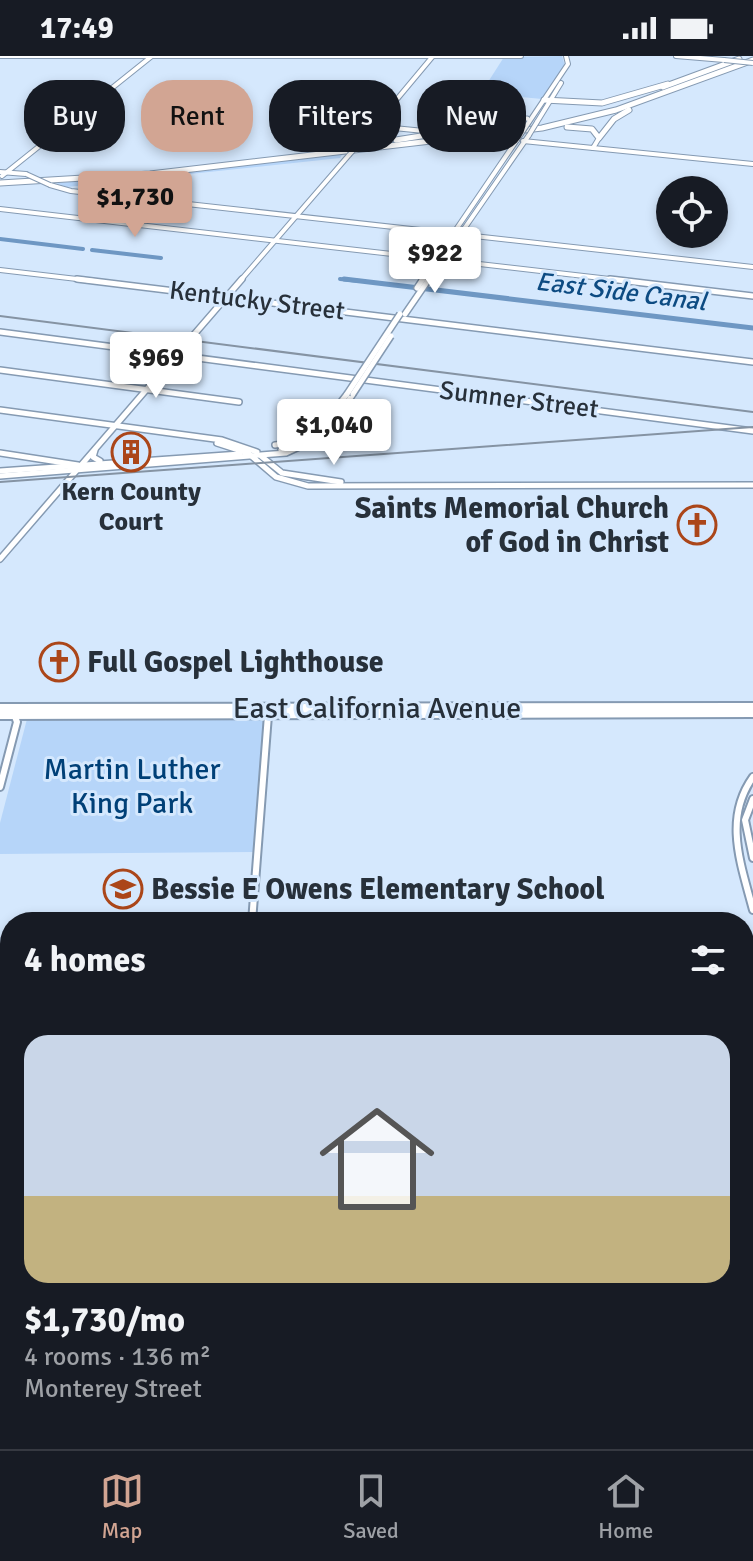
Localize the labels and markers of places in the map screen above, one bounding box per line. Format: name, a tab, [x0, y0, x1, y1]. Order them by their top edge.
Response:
pin: $1,730	[70, 171, 200, 239]
pin: $922	[388, 227, 482, 295]
pin: $969	[109, 332, 203, 400]
pin: $1,040	[269, 399, 399, 467]
building icon: Kern County Court	[110, 431, 152, 473]
place label: Kern County Court	[61, 476, 201, 538]
place label: Saints Memorial Church of God in Christ	[355, 490, 669, 561]
church icon: Saints Memorial Church of God in Christ	[676, 504, 718, 546]
church icon: Full Gospel Lighthouse	[38, 641, 80, 683]
place label: Full Gospel Lighthouse	[87, 644, 384, 681]
school or university icon: Bessie E Owens Elementary School	[102, 868, 144, 910]
place label: Bessie E Owens Elementary School	[151, 871, 605, 908]

